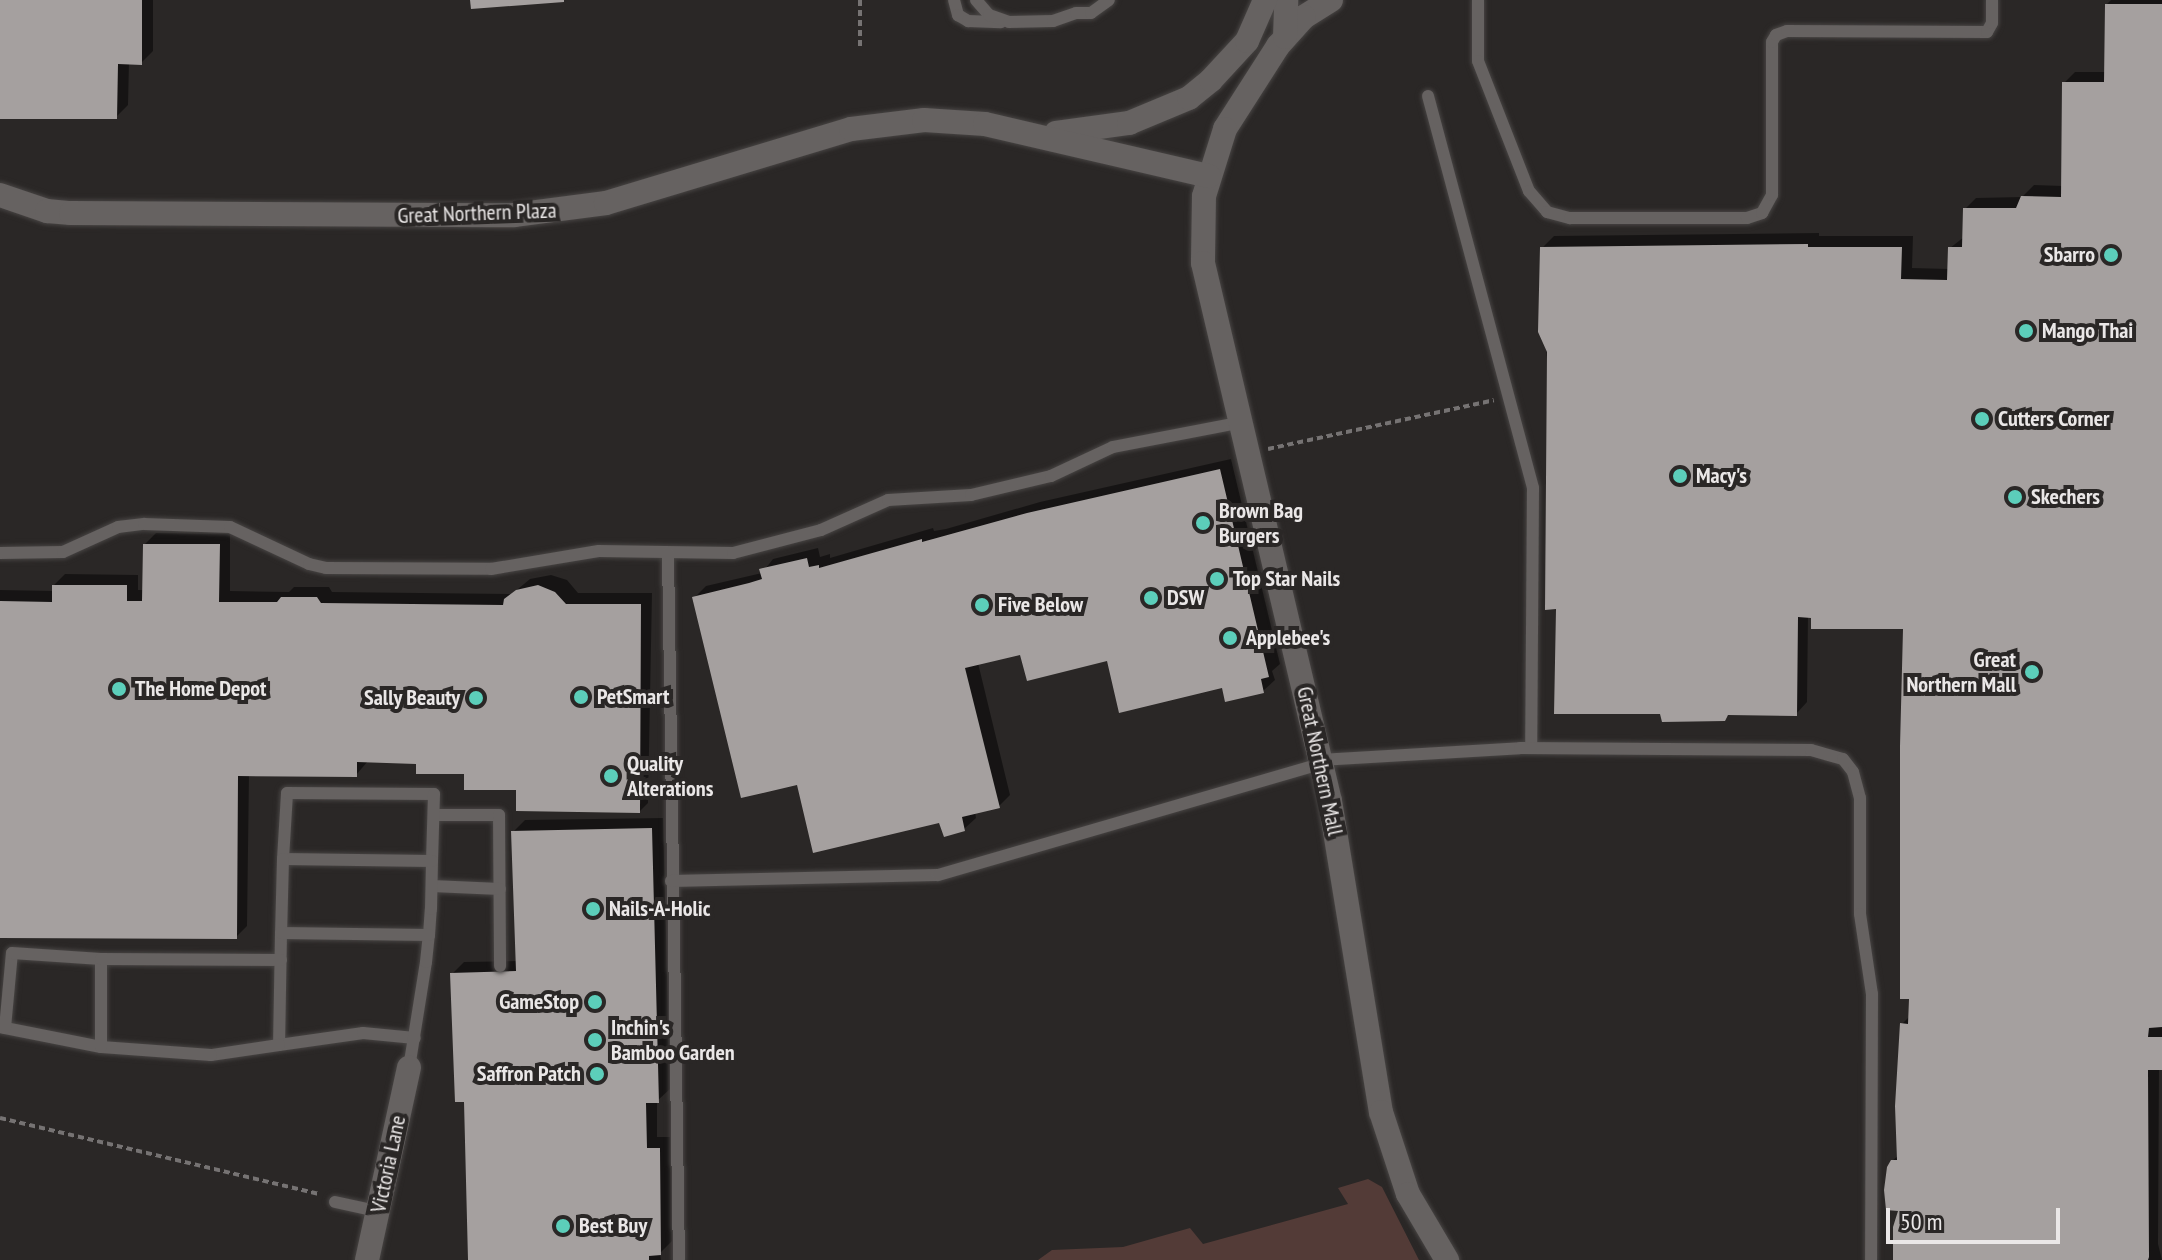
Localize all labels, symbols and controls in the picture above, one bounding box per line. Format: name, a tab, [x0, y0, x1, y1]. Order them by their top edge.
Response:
street label: Great Northern Plaza	[397, 197, 557, 229]
place label: Sbarro	[2044, 242, 2095, 268]
marker: Sbarro	[2102, 246, 2120, 264]
place label: Mango Thai	[2042, 318, 2134, 344]
marker: Mango Thai	[2017, 322, 2035, 340]
place label: Cutters Corner	[1998, 406, 2110, 432]
marker: Cutters Corner	[1973, 410, 1991, 428]
place label: Macy's	[1696, 463, 1747, 489]
marker: Macy's	[1671, 467, 1689, 485]
place label: Skechers	[2031, 484, 2100, 510]
marker: Skechers	[2006, 488, 2024, 506]
place label: Brown Bag Burgers	[1219, 497, 1303, 548]
marker: Brown Bag Burgers	[1194, 514, 1212, 532]
place label: Top Star Nails	[1233, 566, 1340, 592]
marker: Top Star Nails	[1208, 570, 1226, 588]
place label: DSW	[1167, 585, 1204, 611]
marker: DSW	[1142, 589, 1160, 607]
place label: Five Below	[998, 592, 1083, 618]
marker: Five Below	[973, 596, 991, 614]
place label: Applebee's	[1246, 625, 1330, 651]
marker: Applebee's	[1221, 629, 1239, 647]
place label: Great Northern Mall	[1906, 646, 2016, 698]
marker: Great Northern Mall	[2023, 663, 2041, 681]
place label: The Home Depot	[135, 676, 266, 702]
marker: The Home Depot	[110, 680, 128, 698]
place label: PetSmart	[597, 684, 669, 710]
street label: Great Northern Mall	[1291, 684, 1349, 838]
place label: Sally Beauty	[363, 685, 460, 711]
marker: PetSmart	[572, 688, 590, 706]
marker: Sally Beauty	[467, 689, 485, 707]
place label: Quality Alterations	[627, 750, 713, 802]
marker: Quality Alterations	[602, 767, 620, 785]
place label: Nails-A-Holic	[609, 896, 710, 922]
marker: Nails-A-Holic	[584, 900, 602, 918]
place label: GameStop	[499, 989, 579, 1015]
marker: GameStop	[586, 993, 604, 1011]
place label: Inchin's Bamboo Garden	[611, 1014, 735, 1066]
marker: Inchin's Bamboo Garden	[586, 1031, 604, 1049]
place label: Saffron Patch	[477, 1061, 581, 1087]
marker: Saffron Patch	[588, 1065, 606, 1083]
street label: Victoria Lane	[365, 1113, 411, 1215]
scale bar	[1890, 1192, 2064, 1242]
text: 50 m	[1900, 1206, 1942, 1237]
place label: Best Buy	[579, 1213, 647, 1239]
marker: Best Buy	[554, 1217, 572, 1235]

